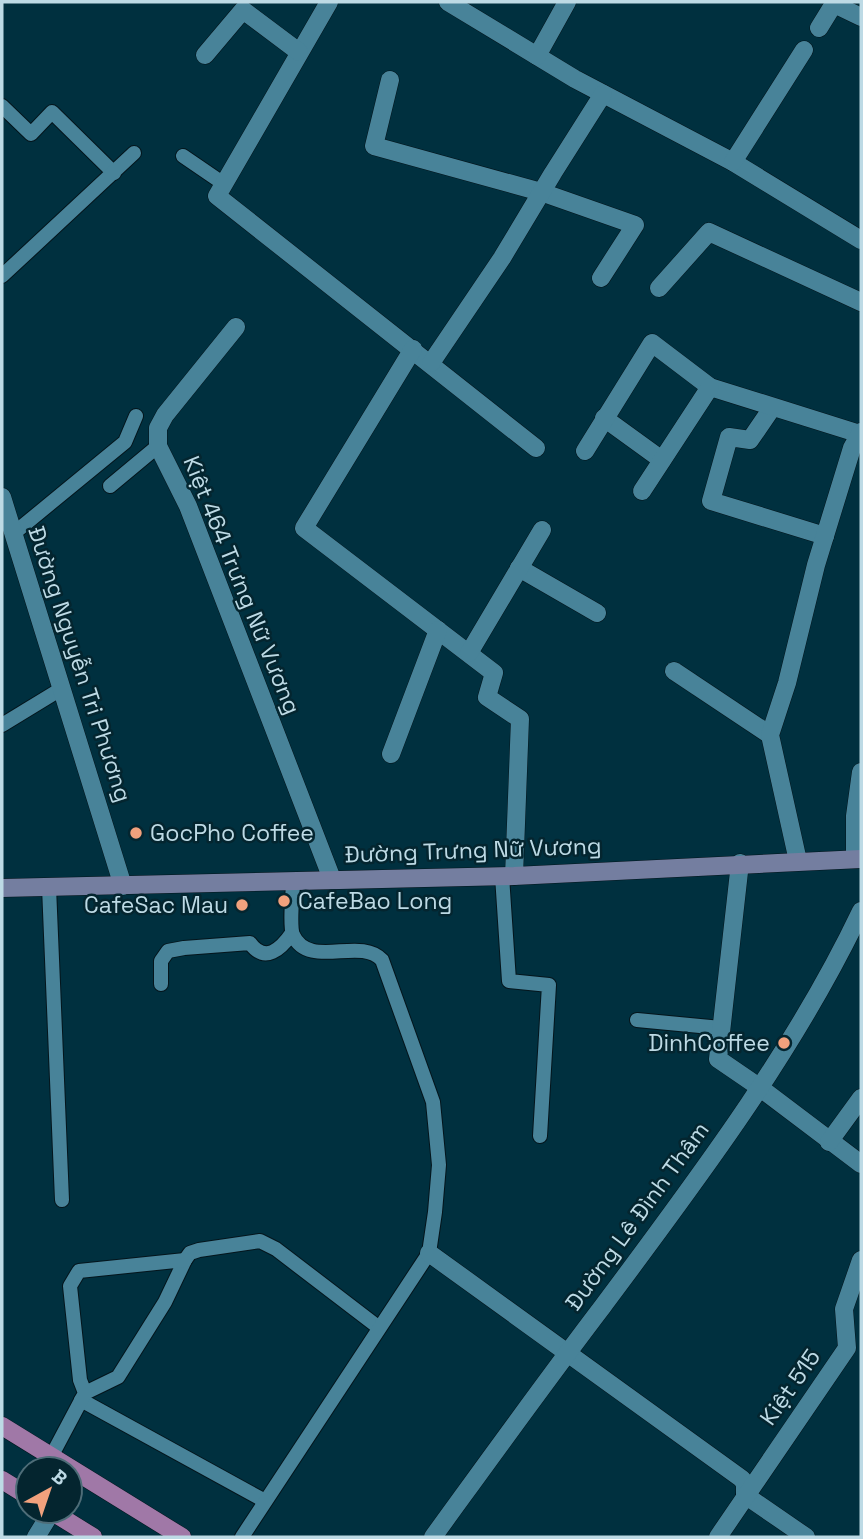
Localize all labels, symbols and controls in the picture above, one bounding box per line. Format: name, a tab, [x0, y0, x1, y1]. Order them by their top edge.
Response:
street label: Kiệt 464 Trưng Nữ Vương	[176, 451, 308, 719]
street label: Đường Nguyễn Tri Phương	[21, 522, 139, 806]
place label: GocPho Coffee	[150, 818, 314, 848]
marker: GocPho Coffee	[128, 825, 144, 841]
street label: Đường Trưng Nữ Vương	[344, 831, 602, 869]
place label: CafeBao Long	[298, 886, 452, 916]
place label: CafeSac Mau	[84, 890, 228, 920]
marker: CafeBao Long	[276, 893, 292, 909]
marker: CafeSac Mau	[234, 897, 250, 913]
place label: DinhCoffee	[648, 1028, 770, 1058]
marker: DinhCoffee	[776, 1035, 792, 1051]
street label: Đường Lê Đình Thâm	[558, 1116, 716, 1316]
street label: Kiệt 515	[753, 1343, 827, 1431]
north arrow	[14, 1455, 84, 1525]
text: B	[47, 1464, 72, 1491]

